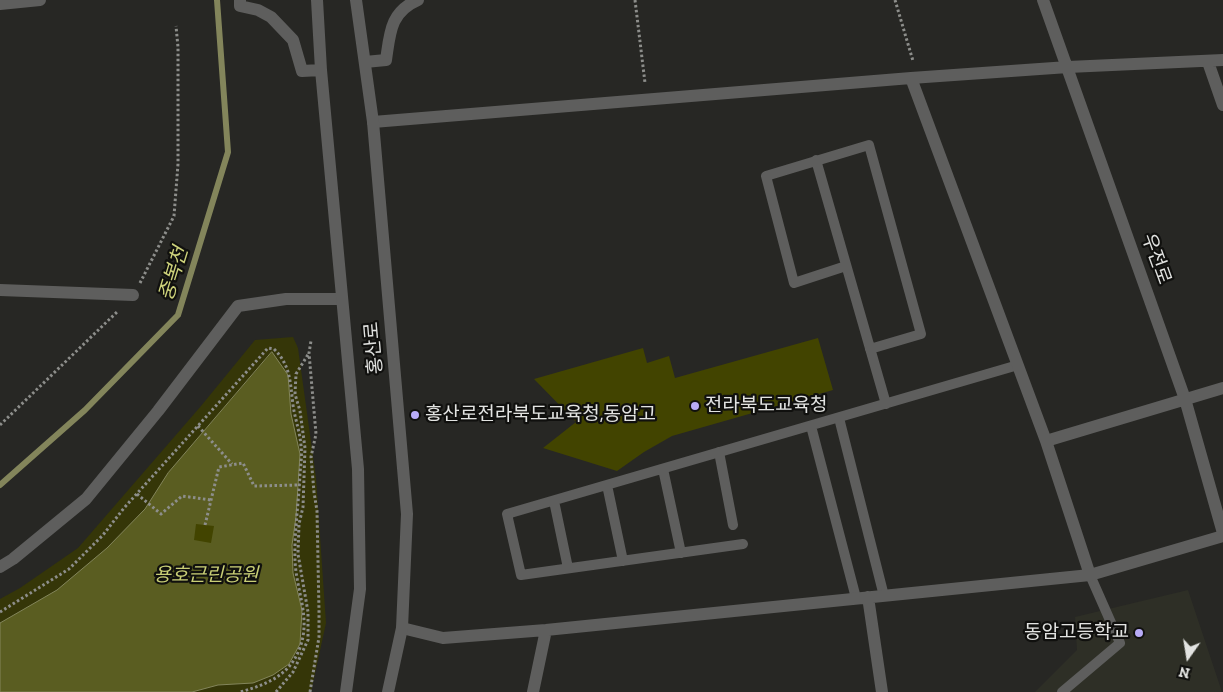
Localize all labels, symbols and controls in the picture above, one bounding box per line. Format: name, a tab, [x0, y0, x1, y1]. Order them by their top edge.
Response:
street label: 우전로	[1136, 230, 1176, 288]
water label: 중복천	[154, 244, 194, 304]
street label: 홍산로	[360, 321, 388, 375]
place label: 전라북도교육청	[705, 395, 827, 417]
marker: 전라북도교육청	[689, 400, 701, 412]
place label: 홍산로전라북도교육청,동암고	[425, 404, 656, 426]
marker: 홍산로전라북도교육청,동암고	[409, 409, 421, 421]
park label: 용호근린공원	[154, 565, 258, 587]
place label: 동암고등학교	[1024, 622, 1129, 644]
marker: 동암고등학교	[1133, 627, 1145, 639]
north arrow	[1163, 632, 1213, 682]
text: N	[1177, 663, 1192, 682]

